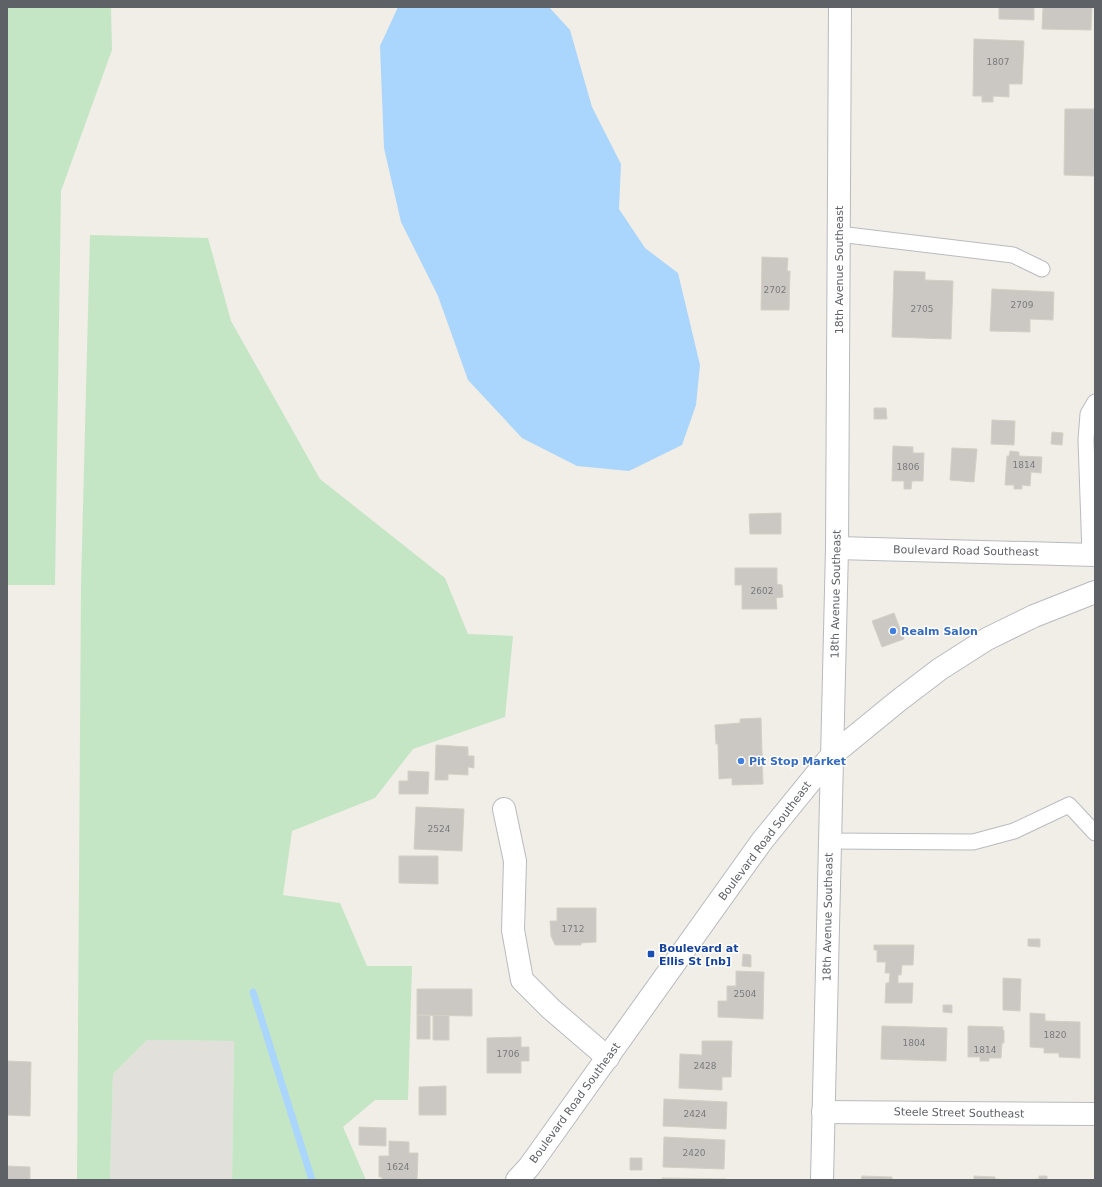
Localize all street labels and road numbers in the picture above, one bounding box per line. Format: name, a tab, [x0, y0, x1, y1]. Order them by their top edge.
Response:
street label: 18th Avenue Southeast	[833, 205, 846, 334]
street label: 18th Avenue Southeast	[828, 529, 844, 658]
street label: Boulevard Road Southeast	[893, 543, 1040, 559]
street label: Boulevard Road Southeast	[716, 778, 814, 903]
street label: 18th Avenue Southeast	[820, 852, 836, 981]
street label: Boulevard Road Southeast	[527, 1040, 623, 1166]
street label: Steele Street Southeast	[894, 1105, 1025, 1121]

